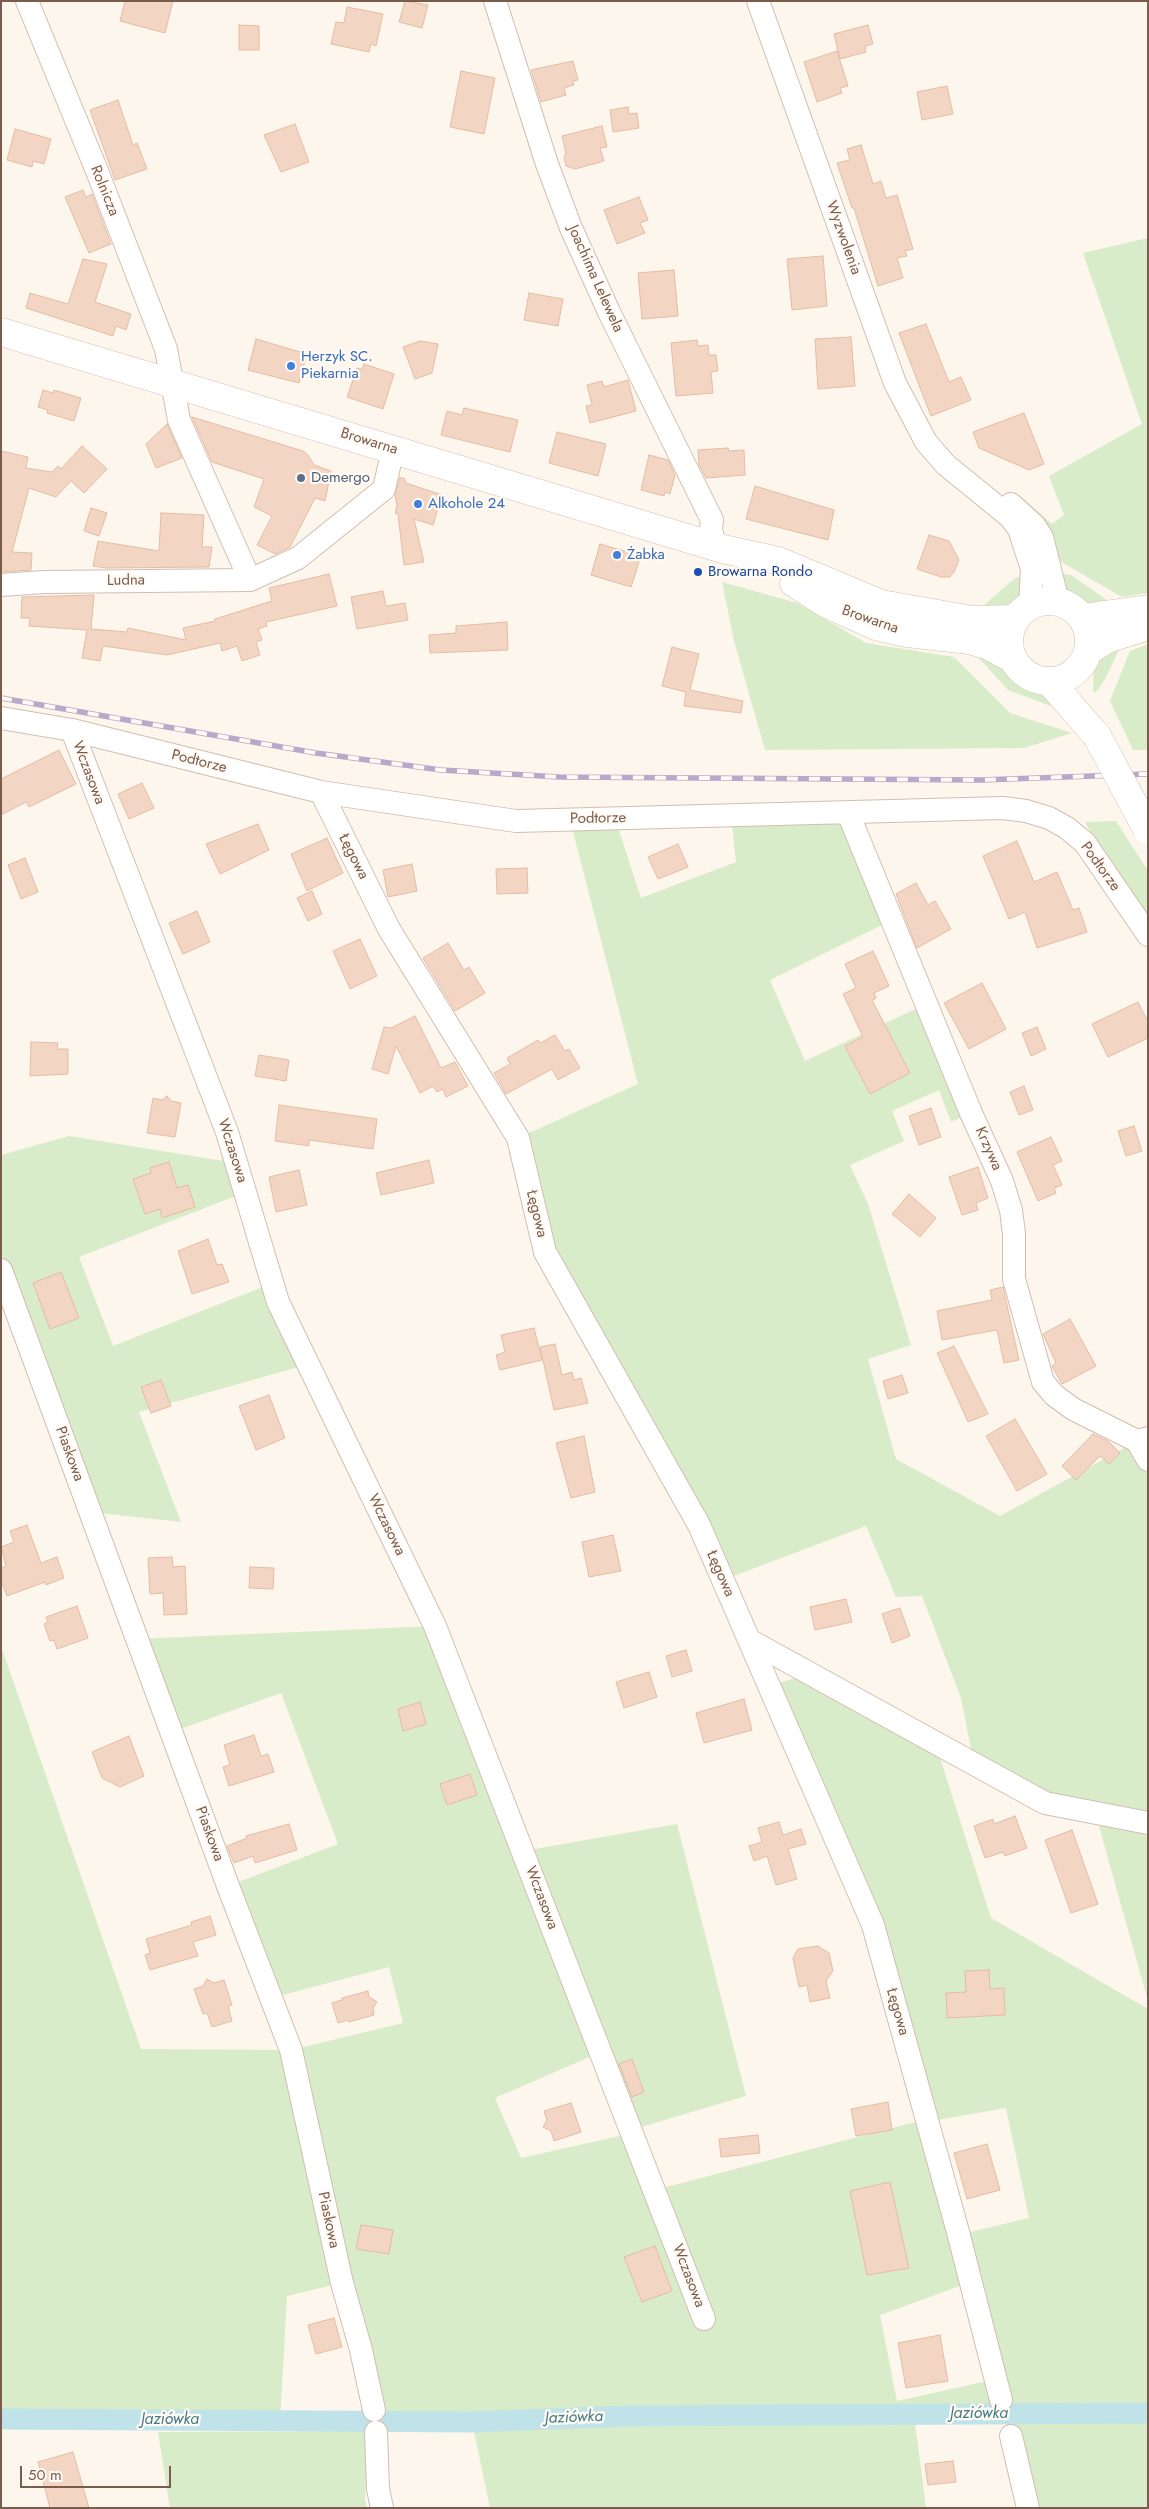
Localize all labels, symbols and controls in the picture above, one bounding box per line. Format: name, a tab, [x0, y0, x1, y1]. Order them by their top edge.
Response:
street label: Rolnicza	[86, 163, 122, 219]
street label: Wyzwolenia	[821, 199, 865, 277]
street label: Joachima Lelewela	[563, 223, 627, 335]
place label: Herzyk SC. Piekarnia	[301, 348, 373, 383]
marker: Herzyk SC. Piekarnia	[285, 360, 297, 372]
street label: Browarna	[338, 425, 400, 459]
place label: Demergo	[311, 469, 370, 487]
marker: Demergo	[295, 472, 307, 484]
place label: Alkohole 24	[428, 495, 505, 513]
marker: Alkohole 24	[412, 498, 424, 510]
place label: Żabka	[627, 546, 665, 564]
marker: Żabka	[611, 549, 623, 561]
place label: Browarna Rondo	[708, 563, 813, 581]
marker: Browarna Rondo	[692, 566, 704, 578]
street label: Ludna	[107, 572, 145, 590]
street label: Browarna	[839, 602, 901, 638]
street label: Wczasowa	[68, 739, 108, 807]
street label: Podtorze	[170, 746, 228, 778]
street label: Podtorze	[570, 810, 626, 828]
street label: Łęgowa	[334, 831, 372, 883]
street label: Podtorze	[1076, 839, 1124, 895]
street label: Wczasowa	[213, 1117, 251, 1185]
street label: Krzywa	[970, 1124, 1006, 1174]
street label: Łęgowa	[521, 1188, 551, 1240]
street label: Piaskowa	[51, 1424, 87, 1484]
street label: Wczasowa	[363, 1491, 409, 1559]
street label: Łęgowa	[702, 1548, 738, 1600]
street label: Piaskowa	[191, 1804, 227, 1864]
street label: Wczasowa	[521, 1864, 561, 1932]
street label: Łęgowa	[882, 1986, 912, 2038]
street label: Piaskowa	[313, 2190, 343, 2250]
street label: Wczasowa	[668, 2242, 708, 2310]
water label: Jaziówka	[950, 2404, 1008, 2424]
water label: Jaziówka	[545, 2407, 603, 2429]
water label: Jaziówka	[141, 2410, 199, 2430]
scale bar	[22, 2456, 174, 2488]
text: 50 m	[28, 2464, 62, 2486]

